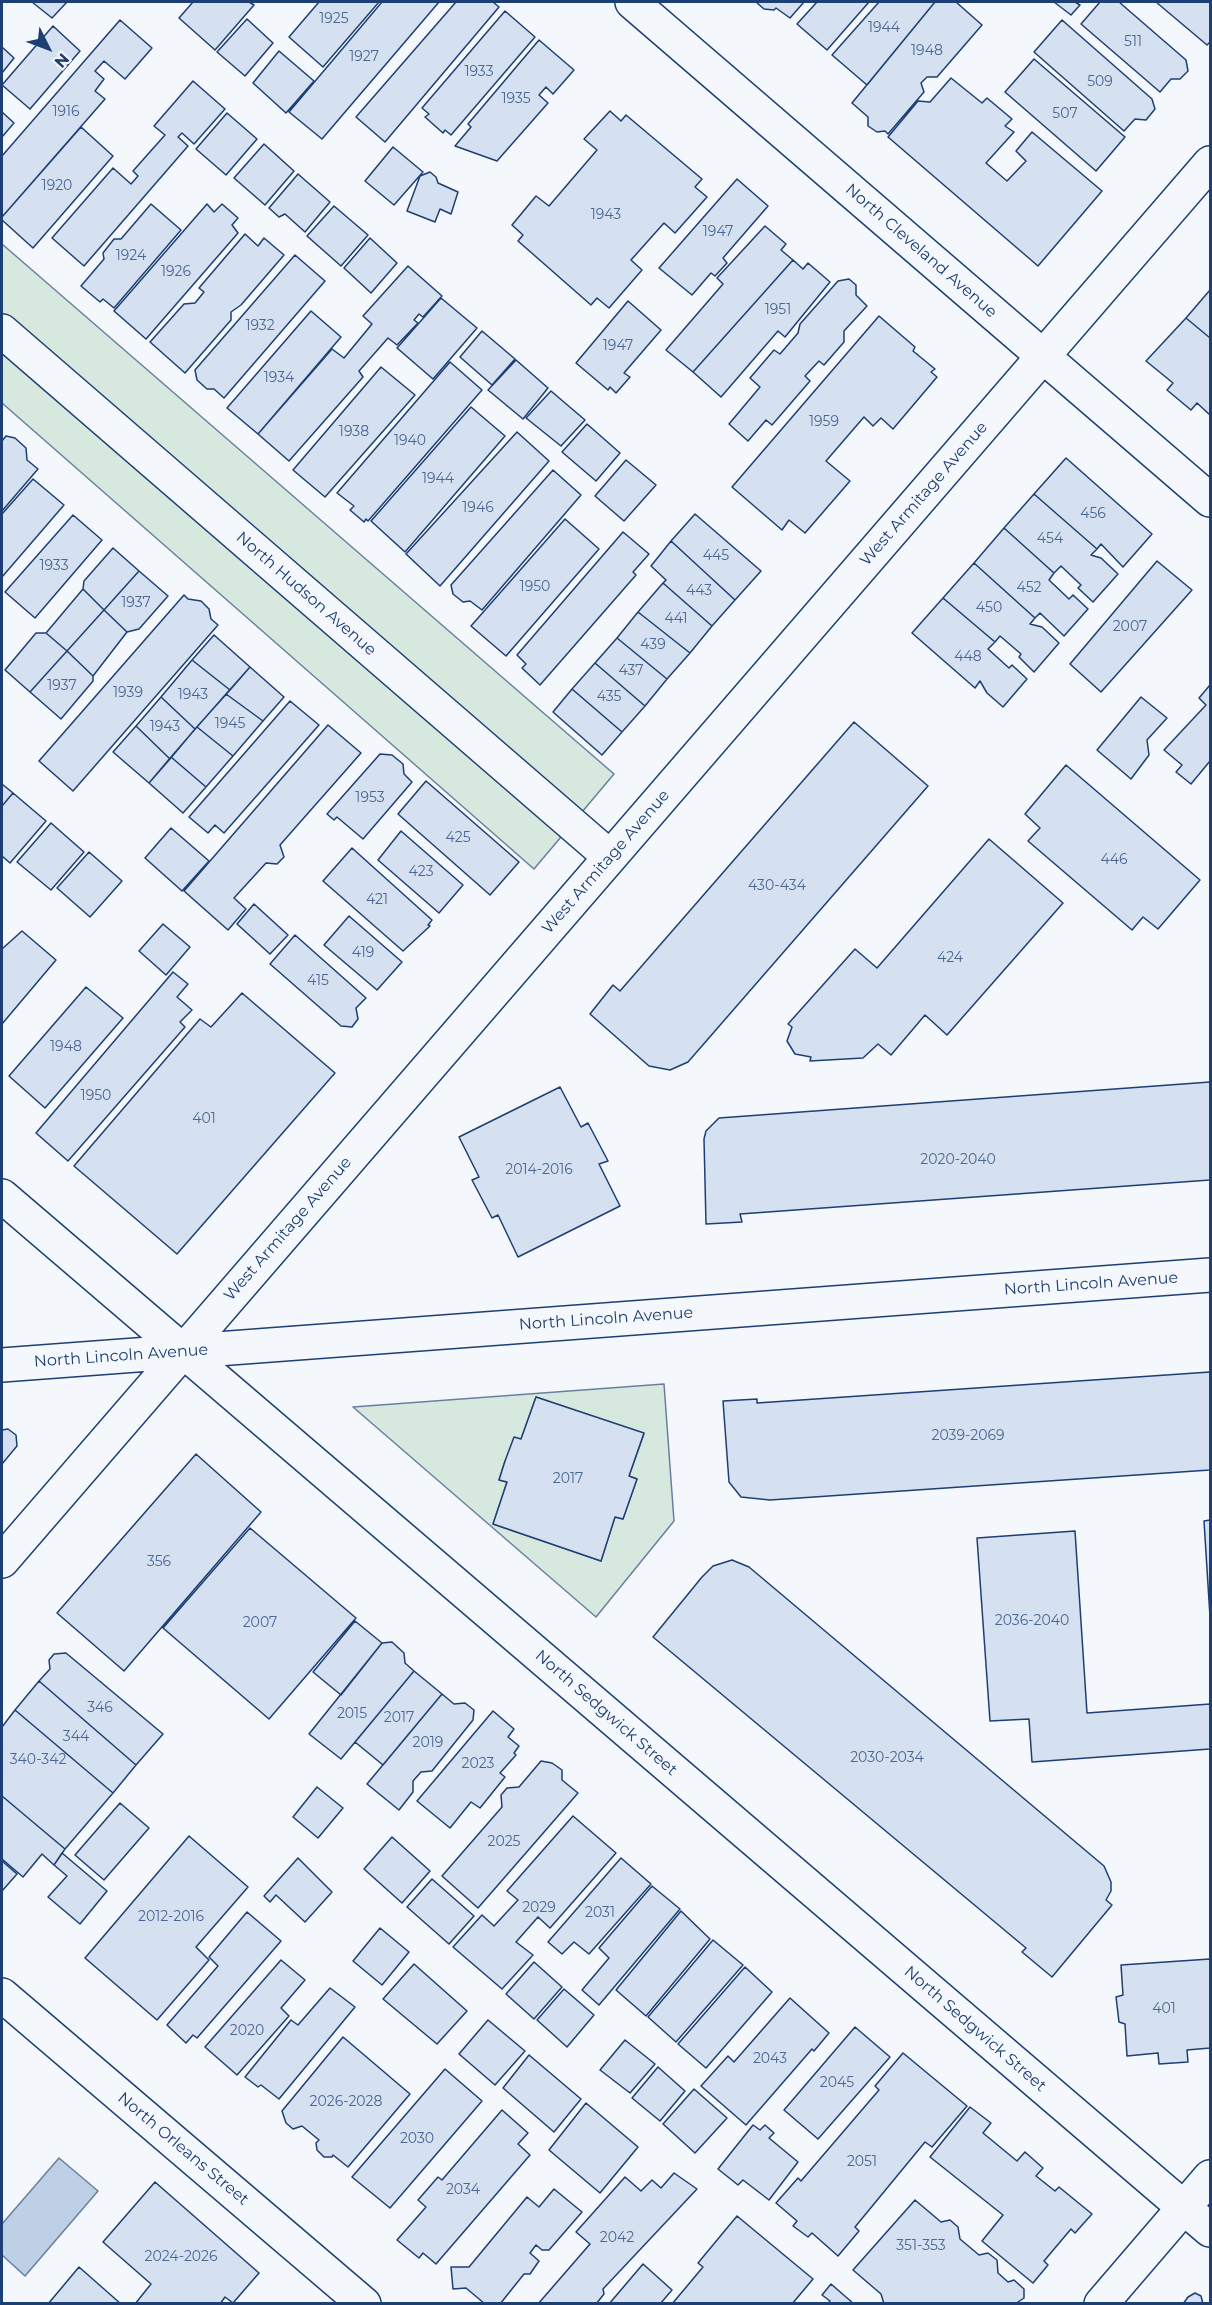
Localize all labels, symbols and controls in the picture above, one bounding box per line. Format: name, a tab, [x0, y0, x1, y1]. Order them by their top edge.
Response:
house number: 1925	[319, 11, 349, 27]
north arrow	[18, 18, 78, 78]
house number: 1944	[868, 20, 900, 36]
house number: 511	[1124, 34, 1142, 50]
house number: 1948	[911, 43, 943, 59]
text: N	[50, 49, 73, 72]
house number: 1927	[349, 49, 379, 65]
house number: 1933	[464, 64, 494, 80]
house number: 509	[1087, 74, 1113, 90]
house number: 1935	[501, 91, 531, 107]
house number: 1916	[52, 104, 80, 120]
house number: 507	[1052, 106, 1078, 122]
house number: 1920	[42, 178, 72, 194]
street label: North Cleveland Avenue	[841, 180, 1001, 322]
house number: 1943	[591, 207, 621, 223]
house number: 1947	[703, 224, 733, 240]
house number: 1924	[116, 248, 146, 264]
house number: 1926	[161, 264, 191, 280]
house number: 1951	[765, 302, 791, 318]
house number: 1932	[245, 318, 275, 334]
house number: 1947	[603, 338, 633, 354]
house number: 1934	[264, 370, 294, 386]
house number: 1959	[809, 414, 839, 430]
street label: West Armitage Avenue	[856, 418, 992, 570]
house number: 1938	[339, 424, 369, 440]
house number: 1940	[394, 433, 426, 449]
house number: 1944	[422, 471, 454, 487]
house number: 1946	[462, 500, 494, 516]
house number: 456	[1080, 506, 1106, 522]
street label: North Hudson Avenue	[232, 528, 380, 660]
house number: 454	[1037, 531, 1063, 547]
house number: 445	[703, 548, 729, 564]
house number: 1933	[39, 558, 69, 574]
house number: 1950	[520, 579, 550, 595]
house number: 452	[1016, 580, 1042, 596]
house number: 443	[686, 583, 712, 599]
house number: 1937	[121, 595, 151, 611]
house number: 450	[976, 600, 1002, 616]
house number: 441	[664, 611, 688, 627]
house number: 2007	[1113, 619, 1147, 635]
house number: 439	[640, 637, 666, 653]
house number: 448	[954, 649, 982, 665]
house number: 437	[618, 663, 644, 679]
house number: 1937	[47, 678, 77, 694]
house number: 1939	[113, 685, 143, 701]
house number: 1943	[178, 687, 208, 703]
house number: 435	[597, 689, 621, 705]
house number: 1945	[215, 716, 245, 732]
house number: 1943	[150, 719, 180, 735]
street label: West Armitage Avenue	[538, 786, 674, 938]
house number: 1953	[355, 790, 385, 806]
house number: 425	[445, 830, 471, 846]
house number: 446	[1100, 852, 1128, 868]
house number: 423	[408, 864, 434, 880]
house number: 430-434	[748, 878, 806, 894]
house number: 421	[366, 892, 388, 908]
house number: 419	[352, 945, 374, 961]
house number: 424	[937, 950, 963, 966]
house number: 415	[307, 973, 329, 989]
house number: 1948	[50, 1039, 82, 1055]
house number: 1950	[81, 1088, 111, 1104]
house number: 401	[192, 1111, 216, 1127]
house number: 2020-2040	[920, 1152, 996, 1168]
street label: West Armitage Avenue	[220, 1153, 356, 1305]
house number: 2014-2016	[505, 1162, 573, 1178]
street label: North Lincoln Avenue	[1003, 1268, 1179, 1300]
street label: North Lincoln Avenue	[518, 1303, 694, 1335]
street label: North Lincoln Avenue	[33, 1340, 209, 1372]
house number: 2039-2069	[932, 1428, 1004, 1444]
house number: 2017	[553, 1471, 583, 1487]
house number: 356	[147, 1554, 171, 1570]
house number: 2036-2040	[995, 1613, 1069, 1629]
house number: 2007	[243, 1615, 277, 1631]
street label: North Sedgwick Street	[531, 1646, 681, 1780]
house number: 346	[87, 1700, 113, 1716]
house number: 2015	[337, 1706, 367, 1722]
house number: 2017	[384, 1710, 414, 1726]
house number: 344	[63, 1729, 89, 1745]
house number: 2019	[413, 1735, 443, 1751]
house number: 2030-2034	[850, 1750, 924, 1766]
house number: 340-342	[10, 1752, 66, 1768]
house number: 2023	[461, 1756, 495, 1772]
house number: 2025	[487, 1834, 521, 1850]
house number: 2029	[522, 1900, 556, 1916]
house number: 2031	[585, 1905, 615, 1921]
house number: 2012-2016	[138, 1909, 204, 1925]
street label: North Sedgwick Street	[900, 1962, 1050, 2096]
house number: 401	[1152, 2001, 1176, 2017]
house number: 2020	[230, 2023, 264, 2039]
house number: 2043	[753, 2051, 787, 2067]
house number: 2045	[820, 2075, 854, 2091]
street label: North Orleans Street	[114, 2089, 252, 2209]
house number: 2026-2028	[310, 2094, 382, 2110]
house number: 2030	[400, 2131, 434, 2147]
house number: 2051	[847, 2154, 877, 2170]
house number: 2034	[446, 2182, 480, 2198]
house number: 2042	[600, 2230, 634, 2246]
house number: 351-353	[896, 2238, 946, 2254]
house number: 2024-2026	[144, 2249, 218, 2265]

